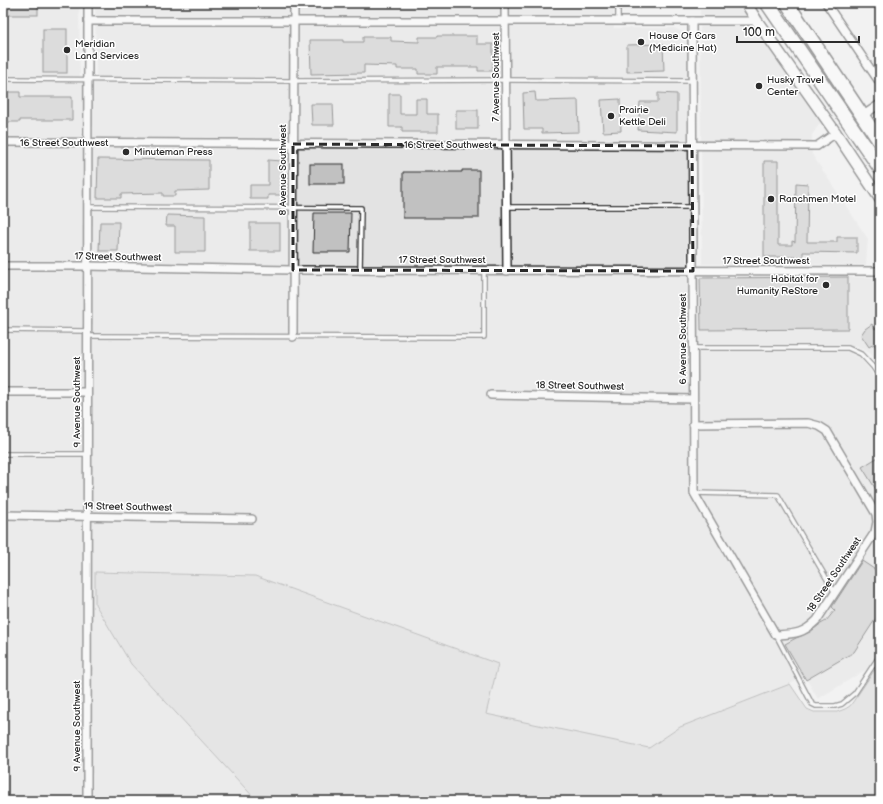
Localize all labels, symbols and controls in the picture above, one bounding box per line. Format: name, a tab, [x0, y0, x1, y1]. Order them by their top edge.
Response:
scale bar	[737, 18, 859, 44]
text: 100 m	[743, 25, 775, 40]
place label: House Of Cars (Medicine Hat)	[649, 30, 717, 54]
street label: 7 Avenue Southwest	[490, 32, 502, 122]
marker: House Of Cars (Medicine Hat)	[636, 37, 646, 47]
place label: Meridian Land Services	[75, 38, 139, 62]
marker: Meridian Land Services	[62, 45, 72, 55]
place label: Husky Travel Center	[767, 74, 824, 98]
marker: Husky Travel Center	[754, 81, 764, 91]
place label: Prairie Kettle Deli	[619, 104, 666, 128]
marker: Prairie Kettle Deli	[606, 111, 616, 121]
street label: 8 Avenue Southwest	[277, 125, 289, 215]
street label: 16 Street Southwest	[20, 137, 108, 149]
street label: 16 Street Southwest	[404, 139, 492, 151]
place label: Minuteman Press	[134, 146, 213, 158]
marker: Minuteman Press	[121, 147, 131, 157]
place label: Ranchmen Motel	[779, 193, 856, 205]
marker: Ranchmen Motel	[766, 194, 776, 204]
street label: 17 Street Southwest	[74, 250, 162, 264]
street label: 17 Street Southwest	[399, 254, 485, 266]
street label: 17 Street Southwest	[723, 255, 809, 267]
place label: Habitat for Humanity ReStore	[737, 273, 818, 297]
marker: Habitat for Humanity ReStore	[821, 280, 831, 290]
street label: 6 Avenue Southwest	[677, 293, 689, 385]
street label: 9 Avenue Southwest	[71, 357, 83, 447]
street label: 18 Street Southwest	[536, 379, 624, 393]
street label: 19 Street Southwest	[84, 500, 172, 514]
street label: 18 Street Southwest	[804, 535, 864, 615]
street label: 9 Avenue Southwest	[71, 681, 83, 771]

